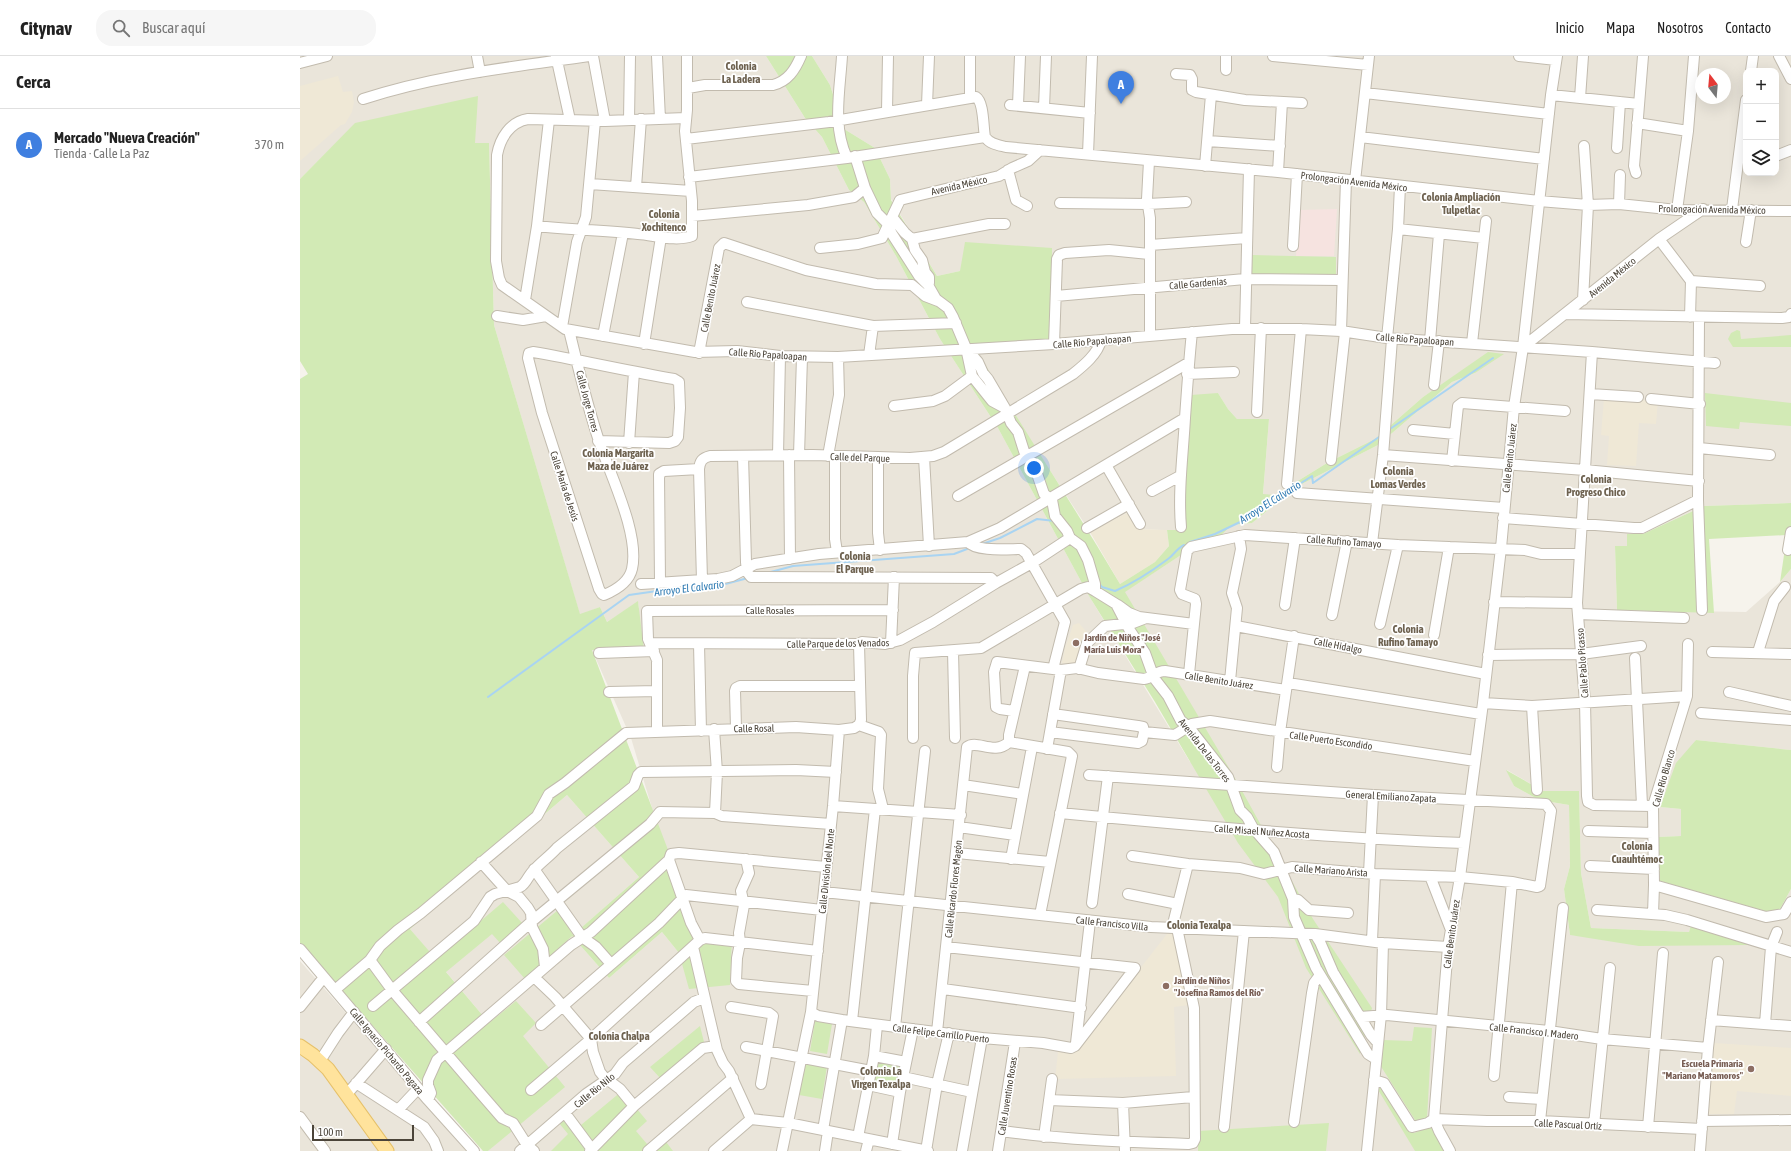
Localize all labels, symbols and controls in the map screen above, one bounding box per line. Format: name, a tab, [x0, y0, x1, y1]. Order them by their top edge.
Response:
search box	[96, 10, 376, 46]
text: Citynav	[20, 17, 72, 39]
icon: search	[110, 17, 132, 39]
text: Buscar aquí	[142, 19, 206, 36]
text: Inicio	[1555, 20, 1584, 36]
text: Mapa	[1606, 20, 1635, 36]
text: Nosotros	[1657, 20, 1703, 36]
text: Contacto	[1725, 20, 1771, 36]
district label: Colonia La Ladera	[722, 60, 760, 85]
north arrow	[1695, 68, 1731, 104]
map controls	[1743, 68, 1779, 176]
button: +	[1743, 68, 1779, 104]
pin: A	[1108, 71, 1134, 104]
text: Cerca	[16, 72, 51, 92]
button: −	[1743, 104, 1779, 140]
text: Mercado "Nueva Creación"	[54, 129, 200, 146]
text: A	[26, 137, 32, 152]
text: 370 m	[255, 137, 284, 152]
button: layers	[1743, 140, 1779, 176]
text: Tienda · Calle La Paz	[54, 146, 149, 161]
street label: Prolongación Avenida México	[1300, 169, 1408, 194]
street label: Avenida México	[930, 174, 989, 197]
district label: Colonia Ampliación Tulpetlac	[1422, 191, 1500, 216]
street label: Prolongación Avenida México	[1658, 203, 1766, 216]
district label: Colonia Xochitenco	[641, 208, 686, 233]
street label: Avenida México	[1587, 255, 1638, 300]
street label: Calle Benito Juárez	[698, 263, 723, 333]
street label: Calle Gardenías	[1169, 275, 1228, 291]
street label: Calle Río Papaloapan	[1375, 331, 1455, 348]
street label: Calle Río Papaloapan	[1052, 333, 1132, 350]
street label: Calle Río Papaloapan	[728, 346, 808, 363]
street label: Calle Jorge Torres	[574, 369, 601, 434]
street label: Calle Benito Juárez	[1500, 423, 1519, 493]
district label: Colonia Margarita Maza de Juárez	[582, 447, 654, 472]
street label: Calle María de Jesús	[548, 450, 581, 523]
street label: Calle del Parque	[830, 451, 891, 464]
your location	[1024, 458, 1044, 478]
district label: Colonia Lomas Verdes	[1370, 465, 1426, 490]
district label: Colonia Progreso Chico	[1566, 473, 1626, 498]
water label: Arroyo El Calvario	[1236, 478, 1303, 526]
street label: Calle Rufino Tamayo	[1306, 533, 1382, 550]
district label: Colonia El Parque	[836, 550, 874, 575]
water label: Arroyo El Calvario	[652, 578, 725, 598]
street label: Calle Rosales	[746, 605, 795, 616]
district label: Colonia Rufino Tamayo	[1378, 623, 1438, 648]
street label: Calle Pablo Picasso	[1575, 627, 1590, 698]
place label: Jardín de Niños "José María Luis Mora"	[1083, 632, 1161, 655]
street label: Calle Hidalgo	[1313, 635, 1363, 656]
street label: Calle Parque de los Venados	[787, 637, 890, 650]
marker: Jardín de Niños "José María Luis Mora"	[1071, 638, 1081, 648]
street label: Calle Benito Juárez	[1184, 670, 1254, 691]
street label: Avenida De las Torres	[1176, 716, 1233, 785]
street label: Calle Rosal	[734, 723, 775, 734]
street label: Calle Puerto Escondido	[1289, 729, 1373, 752]
street label: Calle Río Blanco	[1650, 748, 1677, 808]
street label: General Emiliano Zapata	[1345, 789, 1437, 804]
street label: Calle Misael Nuñez Acosta	[1214, 823, 1310, 840]
street label: Calle División del Norte	[817, 828, 836, 914]
street label: Calle Ricardo Flores Magón	[943, 839, 964, 939]
district label: Colonia Cuauhtémoc	[1611, 840, 1664, 865]
street label: Calle Mariano Arista	[1294, 862, 1368, 879]
street label: Calle Benito Juárez	[1441, 899, 1462, 969]
street label: Calle Francisco Villa	[1075, 914, 1149, 933]
district label: Colonia Texalpa	[1167, 919, 1231, 931]
place label: Jardín de Niños "Josefina Ramos del Río"	[1173, 975, 1265, 998]
marker: Jardín de Niños "Josefina Ramos del Río"	[1161, 981, 1171, 991]
street label: Calle Ignacio Pichardo Pagaza	[347, 1006, 426, 1097]
street label: Calle Francisco I. Madero	[1489, 1021, 1579, 1042]
street label: Calle Felipe Carrillo Puerto	[892, 1022, 990, 1045]
district label: Colonia Chalpa	[588, 1030, 650, 1042]
street label: Calle Juventino Rosas	[996, 1056, 1019, 1136]
place label: Escuela Primaria "Mariano Matamoros"	[1662, 1058, 1744, 1081]
marker: Escuela Primaria "Mariano Matamoros"	[1746, 1064, 1756, 1074]
district label: Colonia La Virgen Texalpa	[850, 1065, 911, 1090]
street label: Calle Río Nilo	[572, 1070, 617, 1110]
street label: Calle Pascual Ortíz	[1534, 1117, 1603, 1132]
scale bar	[312, 1123, 414, 1142]
text: 100 m	[318, 1126, 343, 1138]

